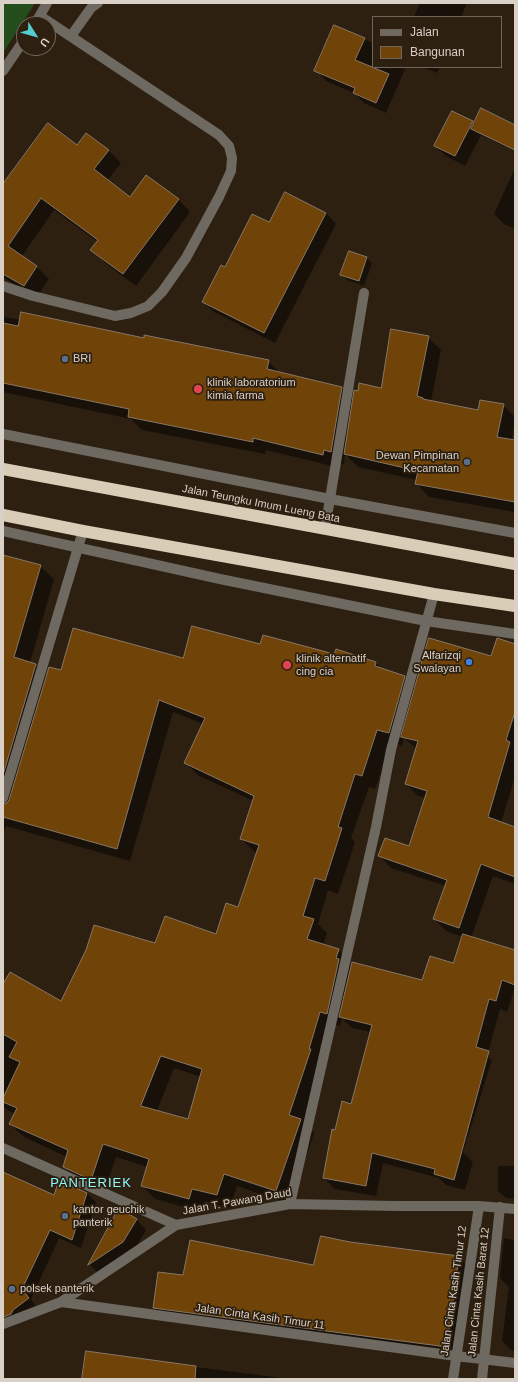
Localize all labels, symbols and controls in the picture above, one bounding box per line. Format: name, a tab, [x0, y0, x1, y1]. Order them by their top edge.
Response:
north arrow	[16, 16, 56, 56]
legend	[372, 16, 502, 68]
text: Jalan	[410, 25, 439, 39]
text: U	[38, 36, 52, 49]
text: Bangunan	[410, 45, 465, 59]
place label: BRI	[73, 352, 91, 366]
marker: BRI	[60, 354, 70, 364]
place label: klinik laboratorium kimia farma	[207, 376, 296, 402]
marker: klinik laboratorium kimia farma	[192, 383, 204, 395]
place label: Dewan Pimpinan Kecamatan	[376, 449, 459, 475]
marker: Dewan Pimpinan Kecamatan	[462, 457, 472, 467]
street label: Jalan Teungku Imum Lueng Bata	[181, 482, 341, 526]
place label: Alfarizqi Swalayan	[413, 649, 461, 675]
place label: klinik alternatif cing cia	[296, 652, 366, 678]
marker: Alfarizqi Swalayan	[464, 657, 474, 667]
marker: klinik alternatif cing cia	[281, 659, 293, 671]
district label: PANTERIEK	[50, 1175, 132, 1191]
street label: Jalan T. Pawang Daud	[182, 1186, 292, 1218]
place label: kantor geuchik panterik	[73, 1203, 145, 1229]
marker: kantor geuchik panterik	[60, 1211, 70, 1221]
street label: Jalan Cinta Kasih Timur 12	[438, 1225, 470, 1357]
street label: Jalan Cinta Kasih Barat 12	[466, 1227, 492, 1357]
place label: polsek panterik	[20, 1282, 94, 1296]
marker: polsek panterik	[7, 1284, 17, 1294]
street label: Jalan Cinta Kasih Timur 11	[194, 1301, 326, 1333]

